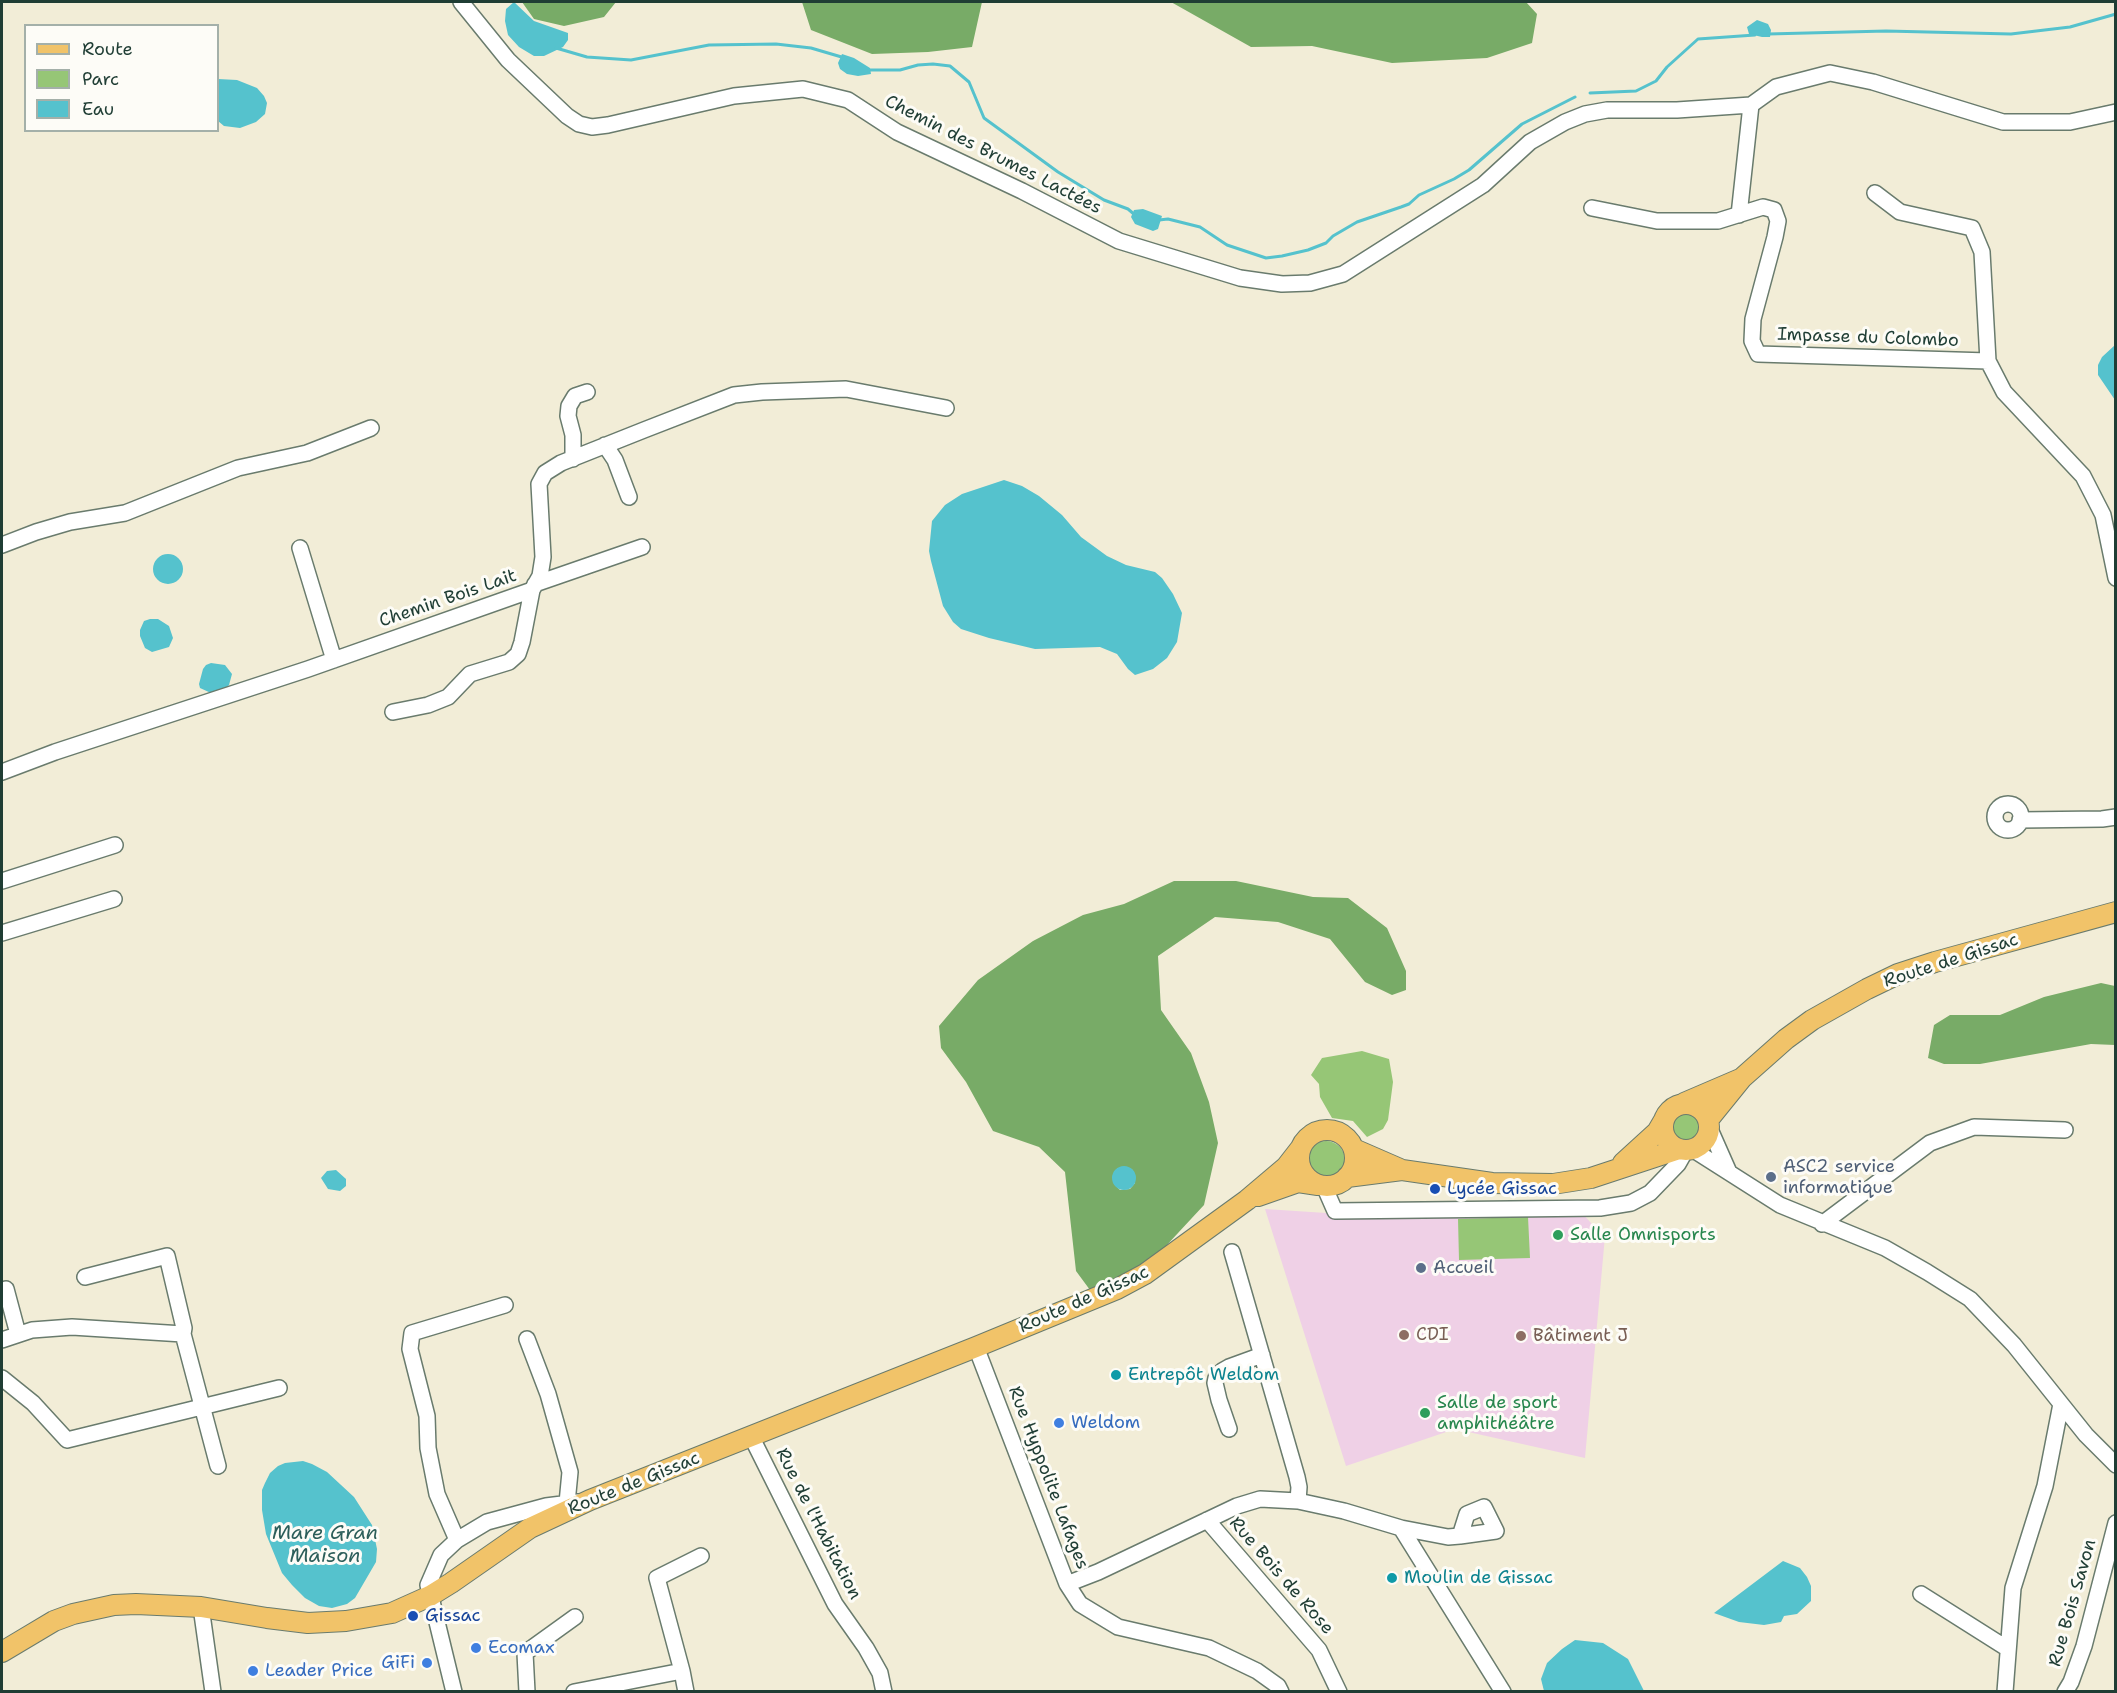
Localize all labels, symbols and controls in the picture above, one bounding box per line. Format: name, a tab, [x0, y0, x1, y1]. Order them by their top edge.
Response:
legend	[24, 24, 219, 132]
text: Route	[82, 37, 133, 61]
text: Parc	[82, 67, 119, 91]
street label: Chemin des Brumes Lactées	[881, 91, 1105, 219]
text: Eau	[82, 97, 114, 121]
street label: Impasse du Colombo	[1777, 324, 1959, 352]
street label: Chemin Bois Lait	[377, 565, 519, 633]
street label: Route de Gissac	[1881, 929, 2021, 993]
place label: ASC2 service informatique	[1783, 1156, 1895, 1198]
marker: ASC2 service informatique	[1764, 1170, 1778, 1184]
place label: Lycée Gissac	[1447, 1178, 1557, 1200]
marker: Lycée Gissac	[1428, 1182, 1442, 1196]
place label: Salle Omnisports	[1570, 1224, 1716, 1246]
marker: Salle Omnisports	[1551, 1228, 1565, 1242]
place label: Accueil	[1433, 1257, 1494, 1279]
marker: Accueil	[1414, 1261, 1428, 1275]
street label: Route de Gissac	[1016, 1262, 1152, 1338]
place label: CDI	[1416, 1324, 1449, 1346]
place label: Bâtiment J	[1533, 1325, 1628, 1347]
marker: CDI	[1397, 1328, 1411, 1342]
marker: Bâtiment J	[1514, 1329, 1528, 1343]
place label: Entrepôt Weldom	[1128, 1364, 1279, 1386]
marker: Entrepôt Weldom	[1109, 1368, 1123, 1382]
street label: Rue Hyppolite Lafages	[1003, 1383, 1093, 1573]
place label: Salle de sport amphithéâtre	[1437, 1392, 1558, 1434]
marker: Salle de sport amphithéâtre	[1418, 1406, 1432, 1420]
place label: Weldom	[1071, 1412, 1140, 1434]
marker: Weldom	[1052, 1416, 1066, 1430]
street label: Rue de l'Habitation	[771, 1445, 865, 1603]
street label: Route de Gissac	[565, 1448, 703, 1520]
street label: Rue Bois de Rose	[1224, 1513, 1338, 1639]
water label: Mare Gran Maison	[272, 1522, 378, 1569]
street label: Rue Bois Savon	[2045, 1537, 2101, 1669]
place label: Moulin de Gissac	[1404, 1567, 1553, 1589]
marker: Moulin de Gissac	[1385, 1571, 1399, 1585]
place label: Gissac	[425, 1605, 481, 1627]
marker: Gissac	[406, 1609, 420, 1623]
place label: Ecomax	[488, 1637, 555, 1659]
marker: Ecomax	[469, 1641, 483, 1655]
place label: GiFi	[381, 1652, 415, 1674]
marker: GiFi	[420, 1656, 434, 1670]
place label: Leader Price	[265, 1660, 373, 1682]
marker: Leader Price	[246, 1664, 260, 1678]

